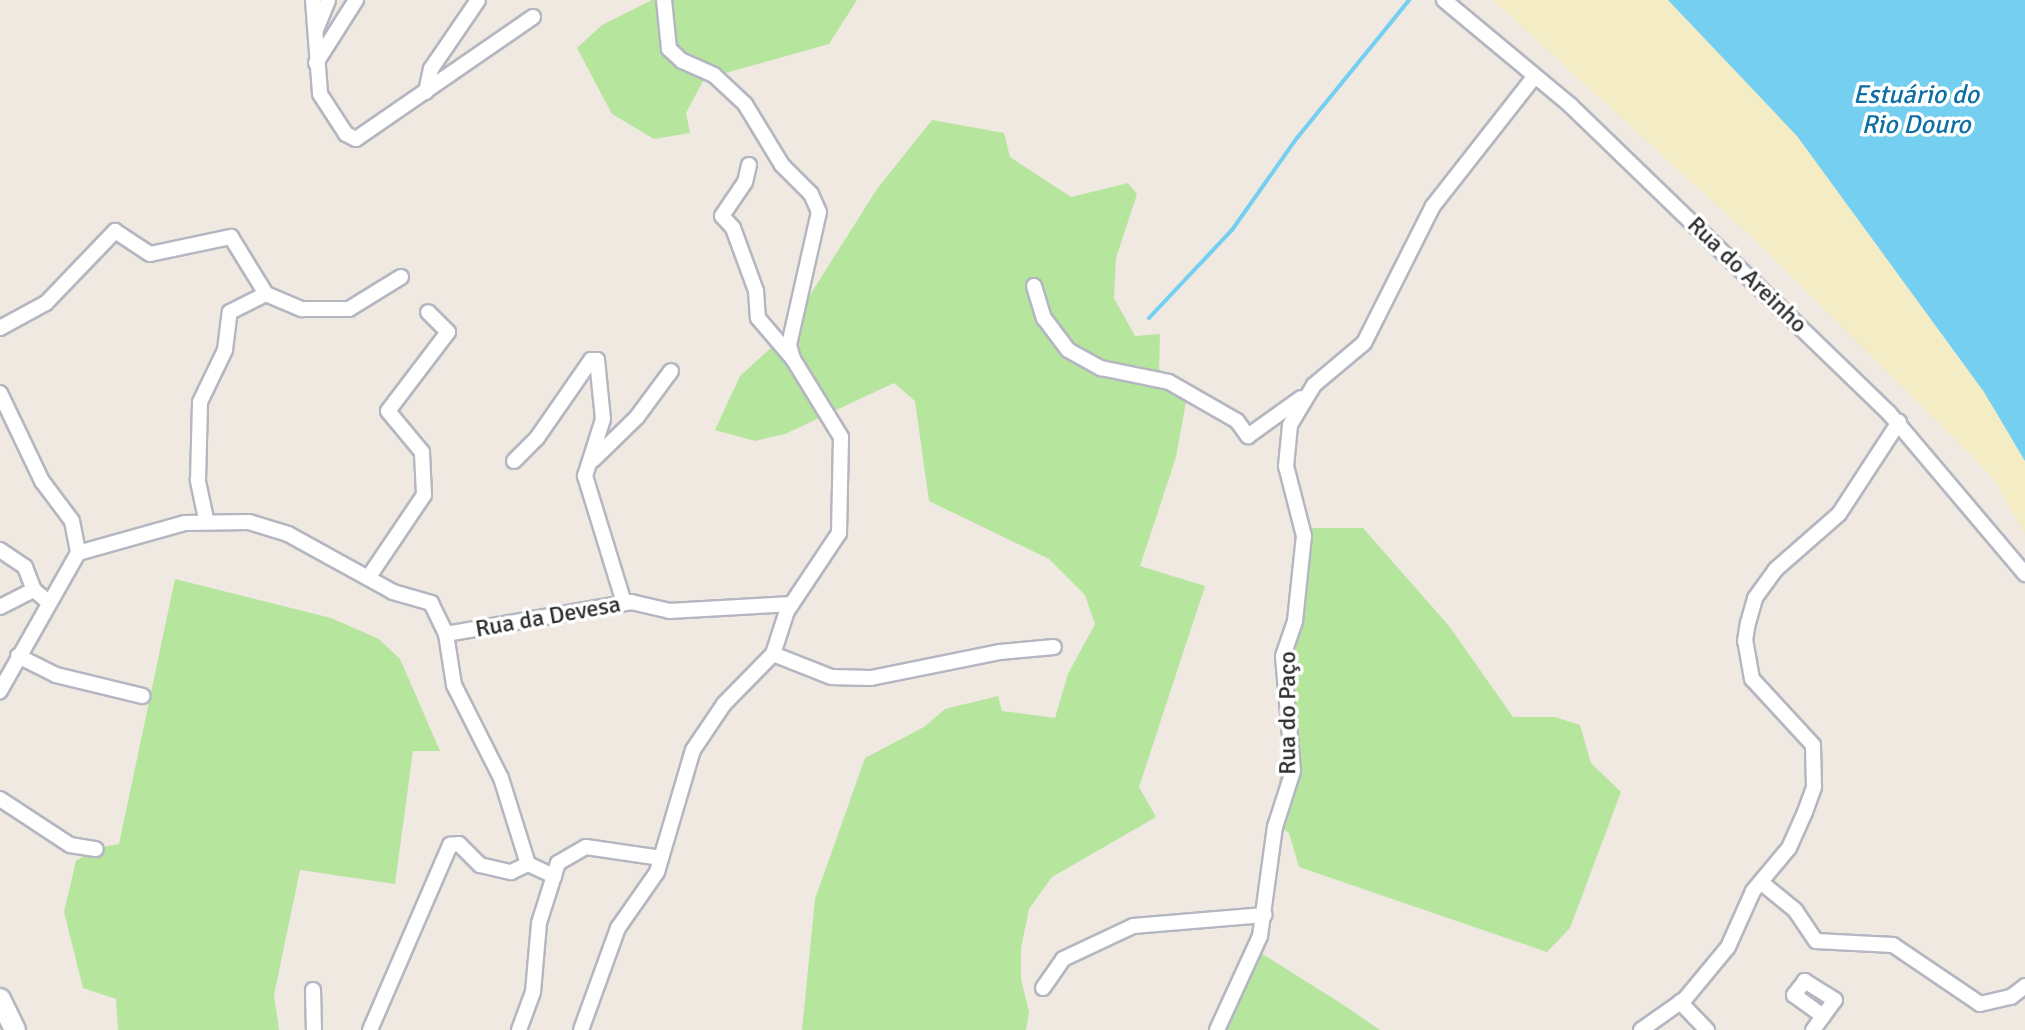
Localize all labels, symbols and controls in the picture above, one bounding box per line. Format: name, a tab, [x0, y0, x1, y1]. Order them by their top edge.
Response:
water label: Estuário do Rio Douro	[1853, 80, 1979, 142]
street label: Rua do Areinho	[1681, 211, 1813, 339]
street label: Rua da Devesa	[473, 590, 623, 644]
street label: Rua do Paço	[1274, 651, 1302, 775]

